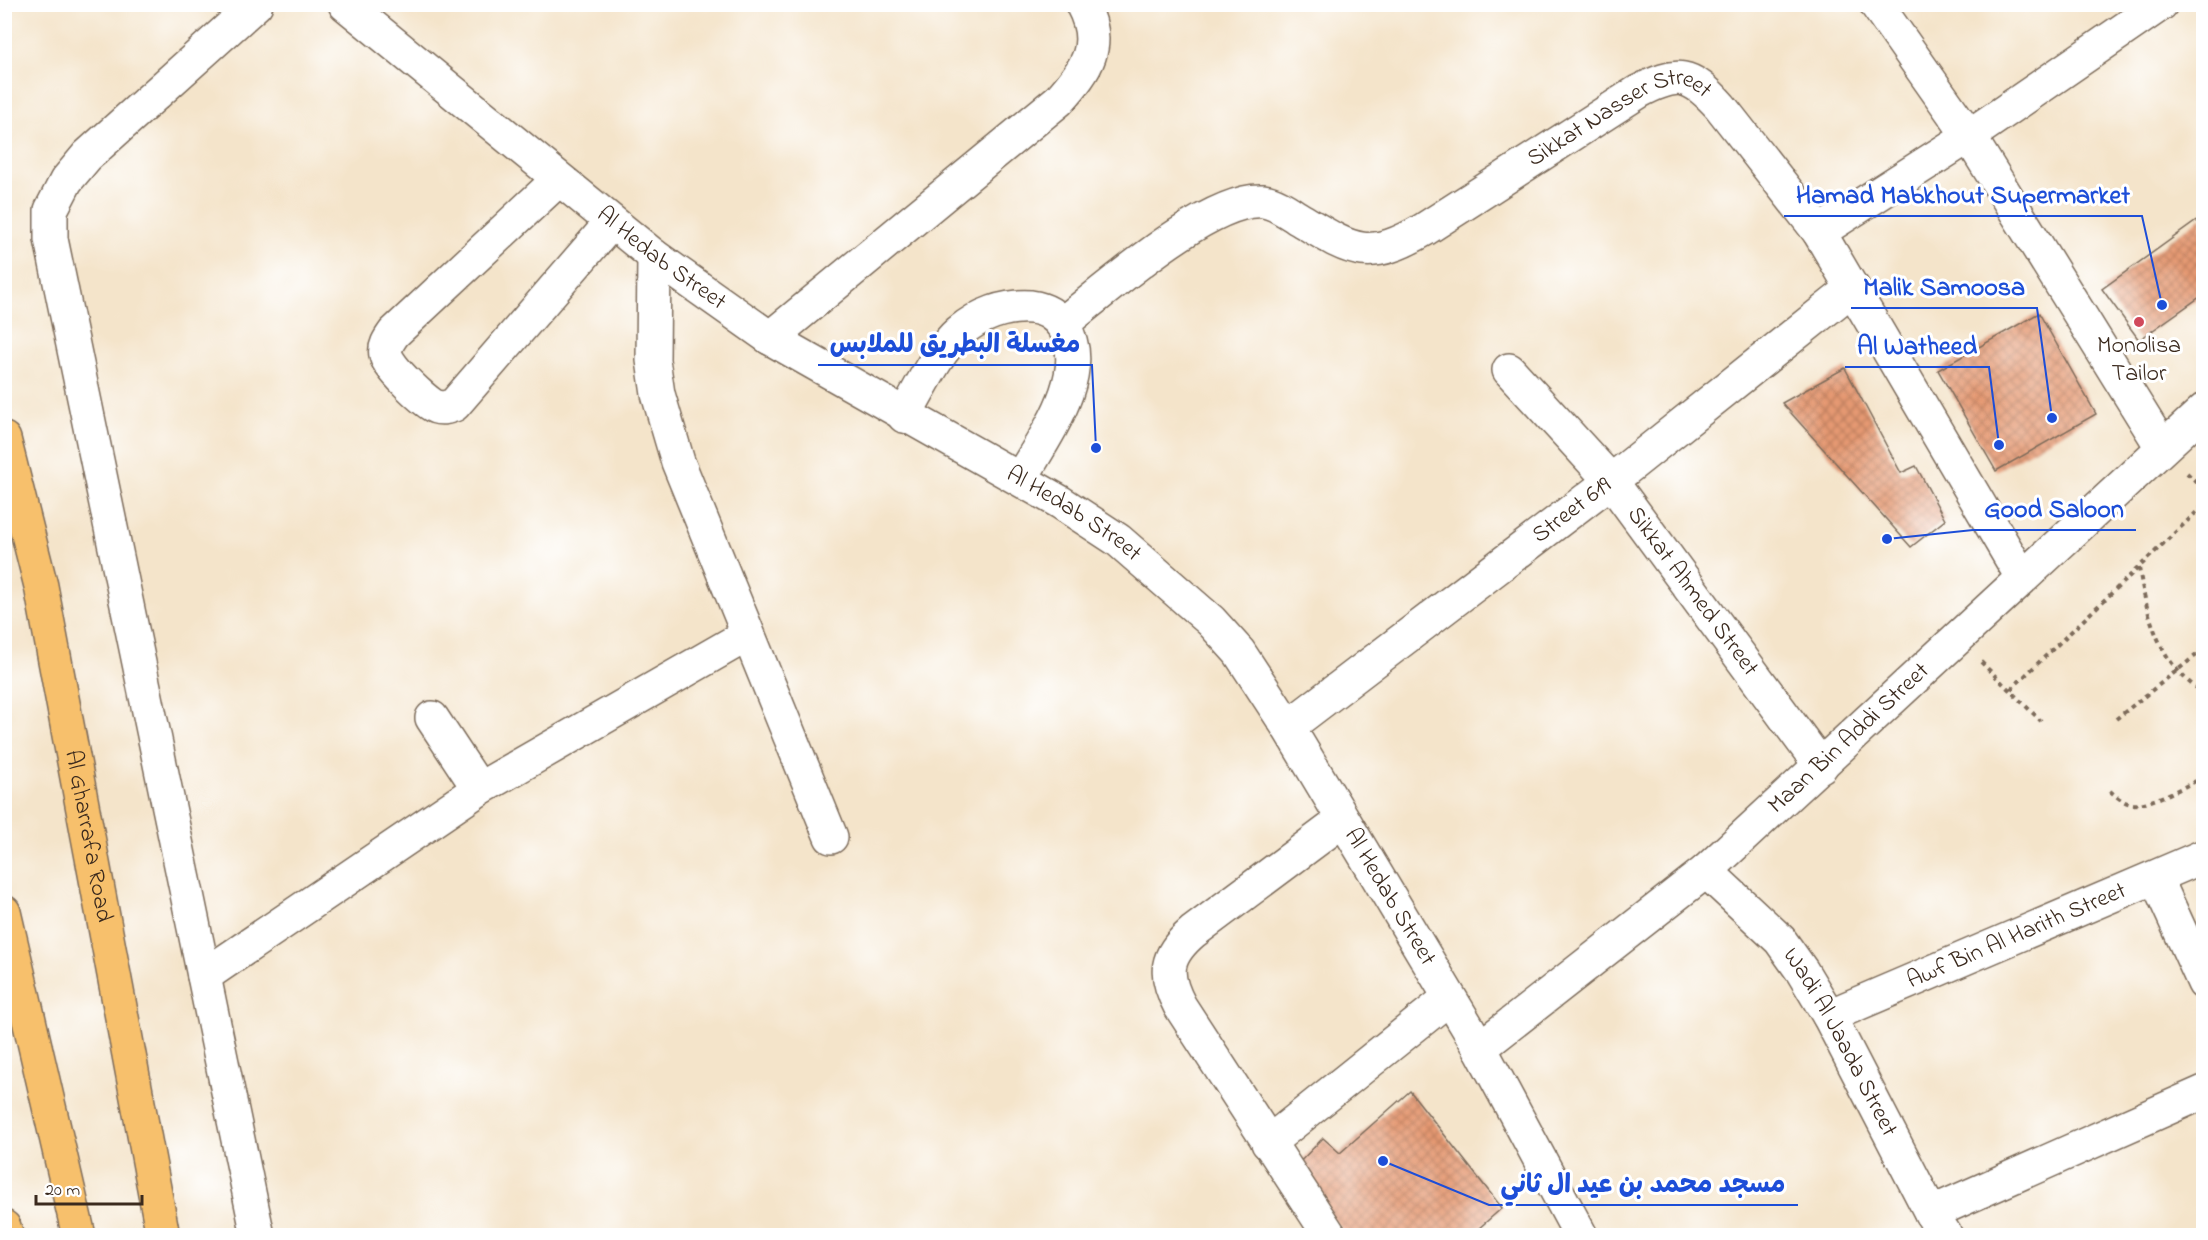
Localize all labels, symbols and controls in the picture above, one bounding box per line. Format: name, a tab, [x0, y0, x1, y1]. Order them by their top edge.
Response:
street label: Sikkat Nasser Street	[1520, 61, 1720, 176]
callout: Hamad Mabkhout Supermarket	[1784, 172, 2142, 216]
text: Hamad Mabkhout Supermarket	[1796, 178, 2130, 216]
street label: Al Hedab Street	[588, 198, 733, 319]
callout: Malik Samoosa	[1851, 264, 2037, 308]
text: Malik Samoosa	[1863, 270, 2025, 308]
marker: Monolisa Tailor	[2132, 315, 2146, 329]
callout: مغسلة البطريق للملابس	[818, 321, 1092, 365]
callout: Al Watheed	[1845, 323, 1989, 367]
text: مغسلة البطريق للملابس	[830, 327, 1080, 365]
text: Al Watheed	[1857, 329, 1977, 367]
place label: Monolisa Tailor	[2097, 329, 2181, 392]
street label: Al Hedab Street	[1000, 457, 1149, 571]
street label: Street 619	[1525, 468, 1620, 552]
callout: Good Saloon	[1973, 486, 2136, 530]
text: Good Saloon	[1984, 492, 2124, 530]
street label: Sikkat Ahmed Street	[1618, 499, 1767, 684]
street label: Maan Bin Addi Street	[1760, 655, 1938, 823]
street label: Al Gharrafa Road	[55, 747, 121, 926]
street label: Al Hedab Street	[1335, 821, 1445, 973]
street label: Awf Bin Al Harith Street	[1901, 874, 2132, 998]
street label: Wadi Al Jaada Street	[1773, 941, 1906, 1143]
callout: مسجد محمد بن عيد ال ثاني	[1489, 1161, 1798, 1205]
text: مسجد محمد بن عيد ال ثاني	[1501, 1167, 1785, 1207]
scale bar	[36, 1168, 142, 1206]
text: 20 m	[45, 1178, 80, 1204]

